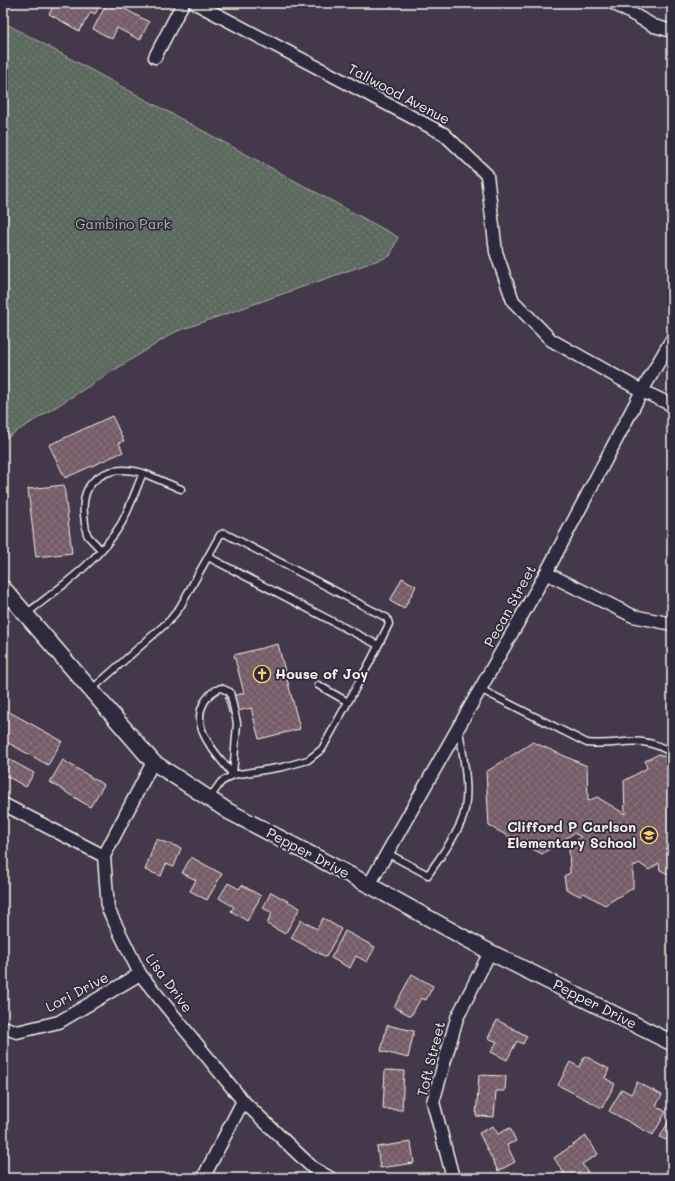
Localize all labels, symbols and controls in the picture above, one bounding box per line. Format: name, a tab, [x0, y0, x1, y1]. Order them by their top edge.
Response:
street label: Tallwood Avenue	[345, 59, 453, 128]
park label: Gambino Park	[75, 214, 171, 233]
street label: Pecan Street	[479, 561, 540, 650]
church icon: House of Joy	[252, 664, 272, 684]
place label: House of Joy	[275, 664, 368, 683]
place label: Clifford P Carlson Elementary School	[507, 817, 636, 852]
street label: Pepper Drive	[263, 823, 353, 882]
school or university icon: Clifford P Carlson Elementary School	[639, 825, 659, 845]
street label: Lisa Drive	[142, 949, 197, 1016]
street label: Lori Drive	[42, 967, 111, 1016]
street label: Pepper Drive	[550, 974, 640, 1033]
street label: Toft Street	[412, 1019, 449, 1098]

